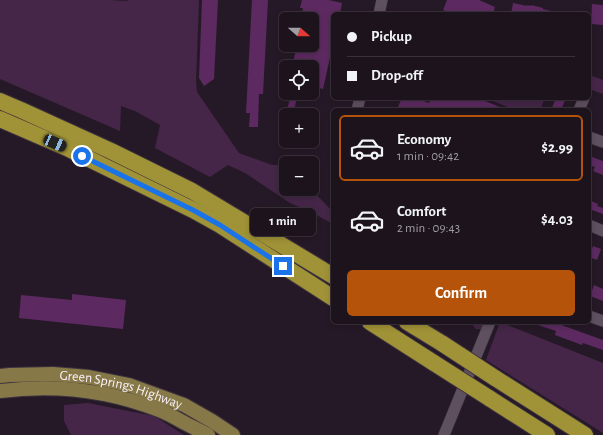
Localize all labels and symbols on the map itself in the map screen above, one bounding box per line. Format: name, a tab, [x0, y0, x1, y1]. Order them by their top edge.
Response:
north arrow	[279, 12, 319, 52]
car	[42, 133, 68, 153]
route start	[73, 147, 91, 165]
callout: 1 min	[250, 208, 316, 236]
route end	[274, 257, 292, 275]
street label: Green Springs Highway	[59, 369, 184, 412]

